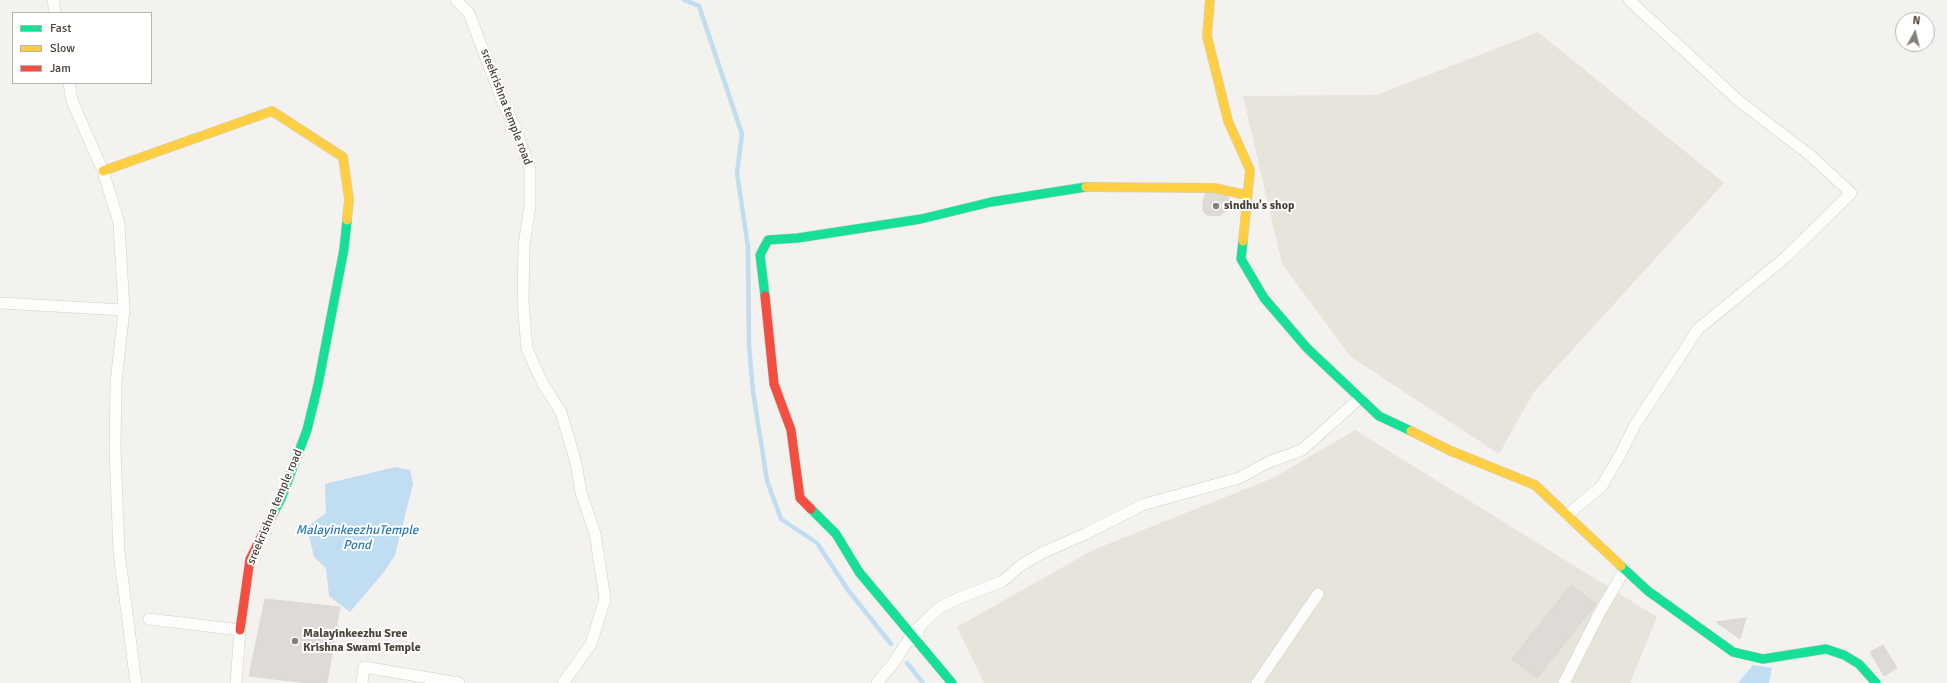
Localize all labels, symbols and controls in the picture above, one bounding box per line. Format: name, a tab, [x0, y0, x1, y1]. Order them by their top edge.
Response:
legend	[12, 12, 152, 84]
north arrow	[1895, 12, 1935, 52]
text: N	[1912, 14, 1921, 28]
text: Fast	[50, 21, 71, 36]
text: Slow	[50, 41, 75, 56]
street label: sreekrishna temple road	[477, 47, 535, 167]
text: Jam	[50, 61, 71, 76]
place label: sindhu's shop	[1224, 199, 1294, 213]
marker: sindhu's shop	[1211, 201, 1221, 211]
street label: sreekrishna temple road	[244, 447, 306, 567]
water label: MalayinkeezhuTemple Pond	[296, 523, 418, 554]
place label: Malayinkeezhu Sree Krishna Swami Temple	[303, 627, 421, 655]
marker: Malayinkeezhu Sree Krishna Swami Temple	[290, 636, 300, 646]

